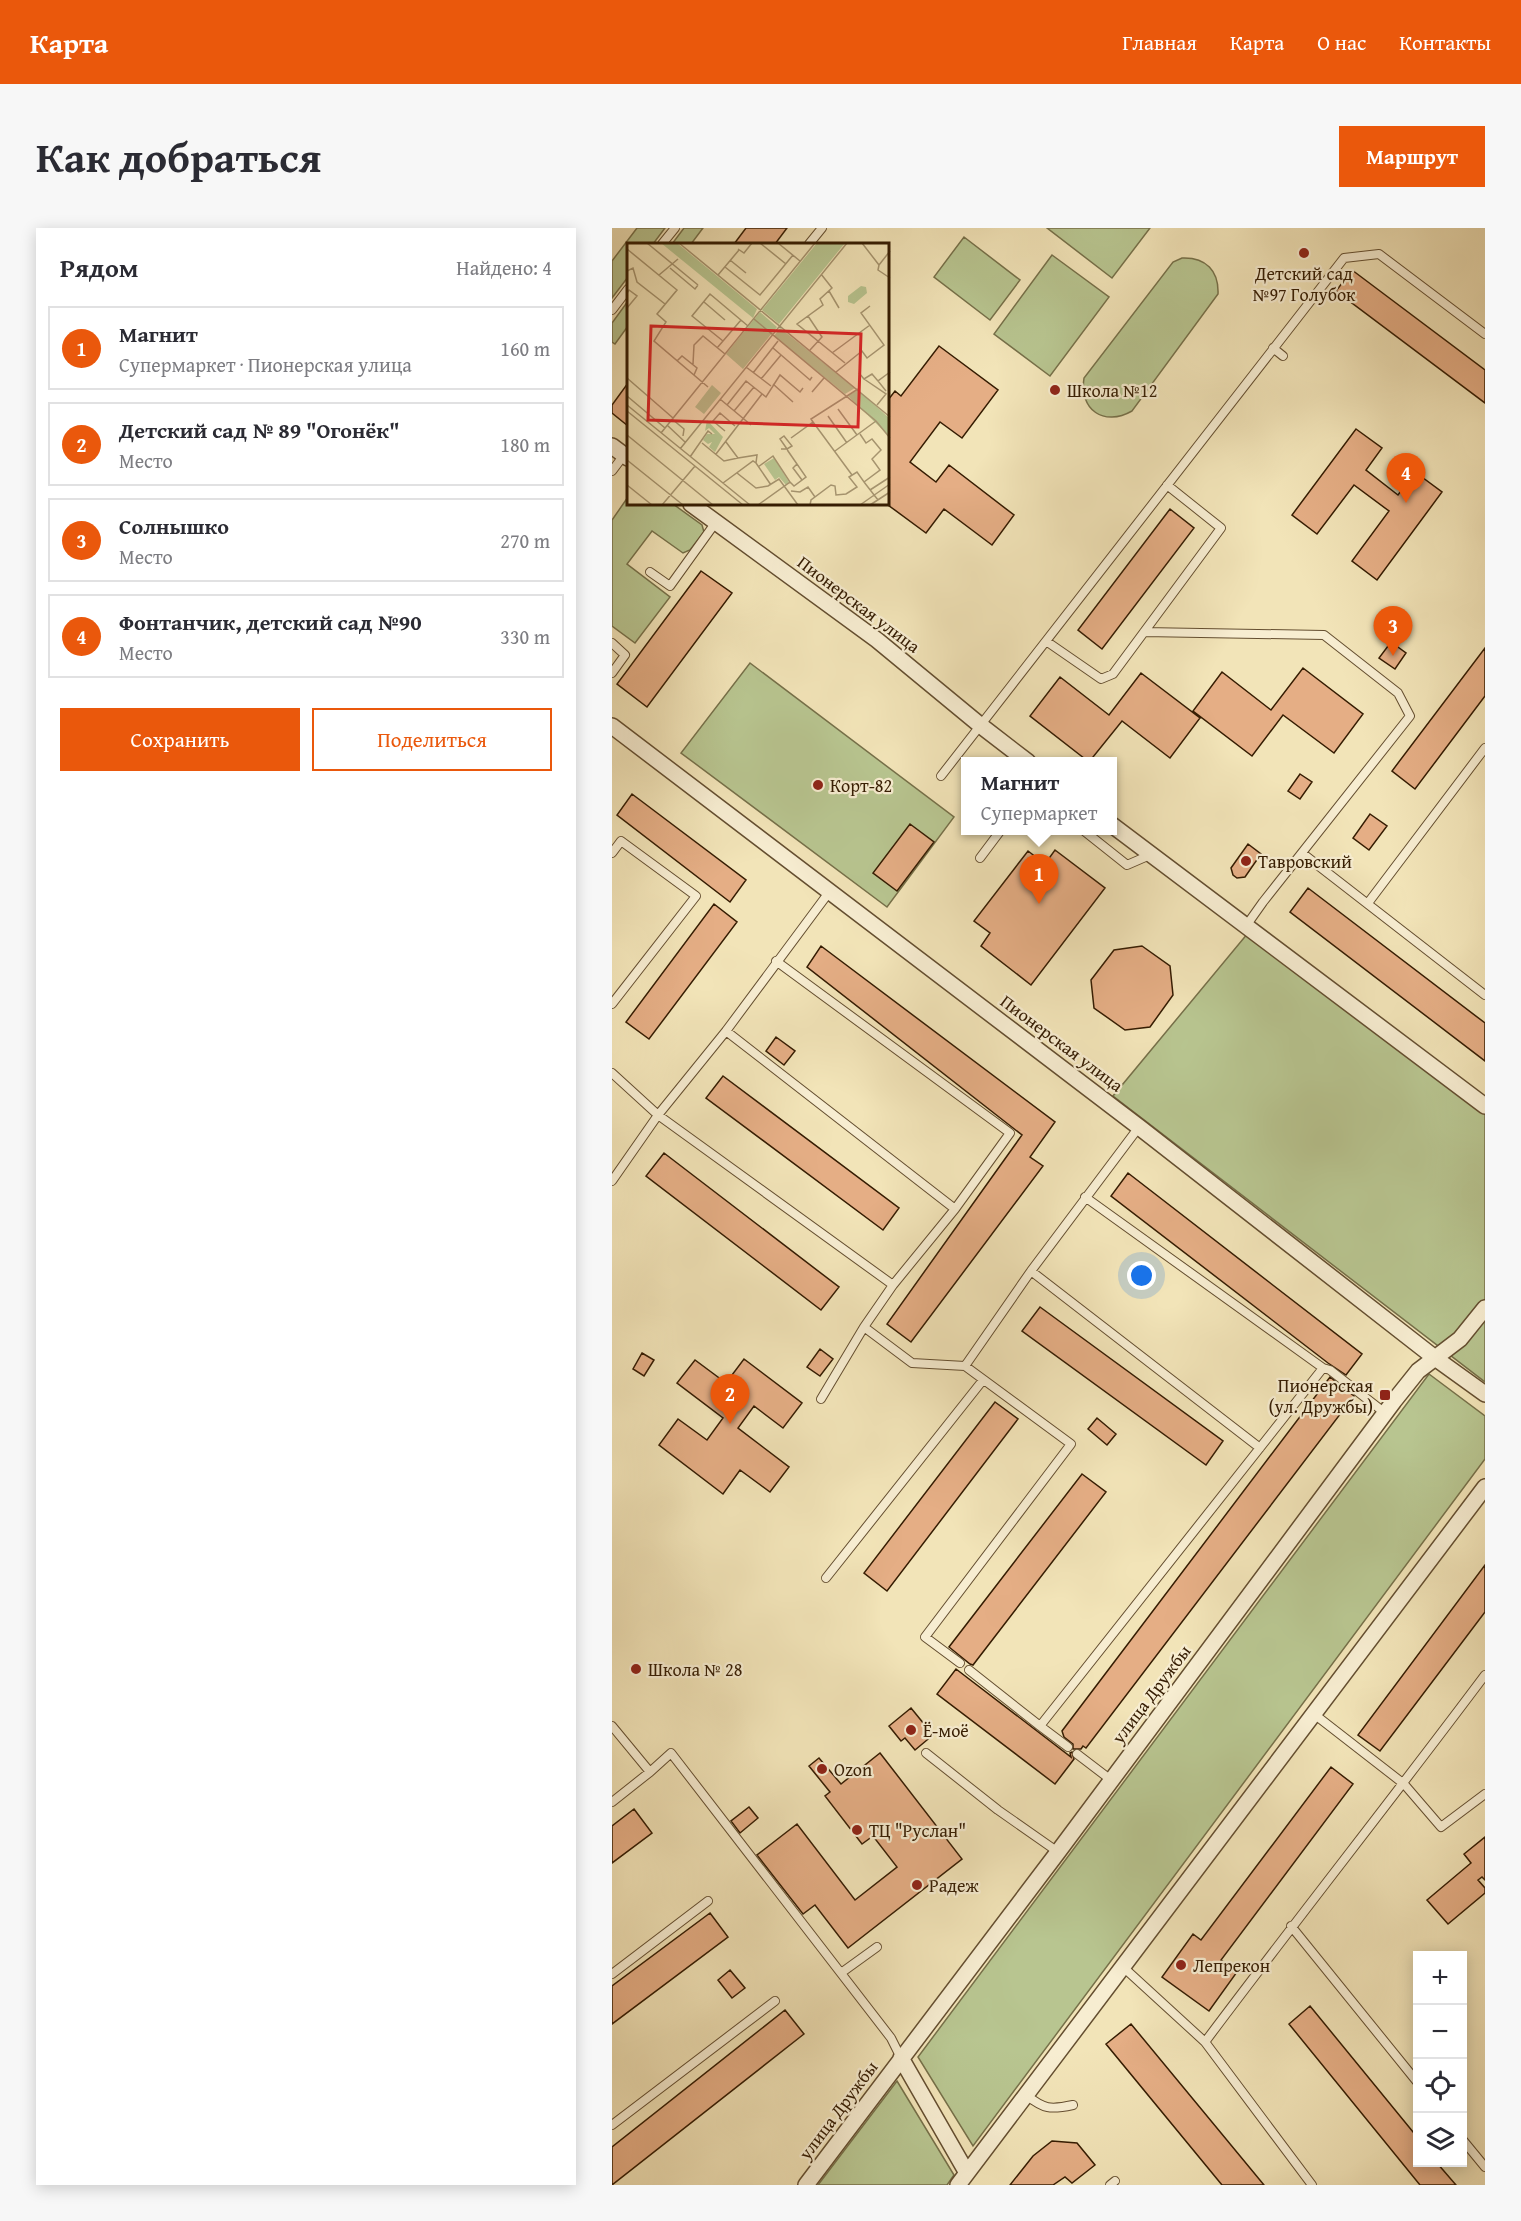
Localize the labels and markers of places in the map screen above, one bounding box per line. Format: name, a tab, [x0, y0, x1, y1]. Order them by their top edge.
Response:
marker: Детский сад №97 Голубок	[1297, 246, 1311, 260]
place label: Детский сад №97 Голубок	[1252, 260, 1356, 308]
place label: Школа №12	[1067, 377, 1157, 404]
marker: Школа №12	[1048, 383, 1062, 397]
pin: 4	[1386, 454, 1426, 503]
pin: 3	[1374, 606, 1412, 656]
place label: Корт-82	[830, 772, 892, 799]
marker: Корт-82	[811, 778, 825, 792]
place label: Тавровский	[1258, 848, 1352, 875]
pin: 1	[1020, 854, 1058, 904]
marker: Тавровский	[1239, 854, 1253, 868]
place label: Пионерская (ул. Дружбы)	[1269, 1372, 1373, 1420]
pin: 2	[710, 1374, 750, 1424]
marker: Пионерская (ул. Дружбы)	[1378, 1388, 1392, 1402]
place label: Школа № 28	[648, 1656, 742, 1683]
marker: Школа № 28	[629, 1662, 643, 1676]
place label: Ё-моё	[923, 1717, 969, 1744]
marker: Ё-моё	[904, 1723, 918, 1737]
place label: Ozon	[834, 1756, 872, 1783]
marker: Ozon	[815, 1762, 829, 1776]
place label: ТЦ "Руслан"	[869, 1817, 966, 1844]
marker: ТЦ "Руслан"	[850, 1823, 864, 1837]
place label: Радеж	[929, 1872, 979, 1899]
marker: Радеж	[910, 1878, 924, 1892]
place label: Лепрекон	[1193, 1952, 1270, 1979]
marker: Лепрекон	[1174, 1958, 1188, 1972]

